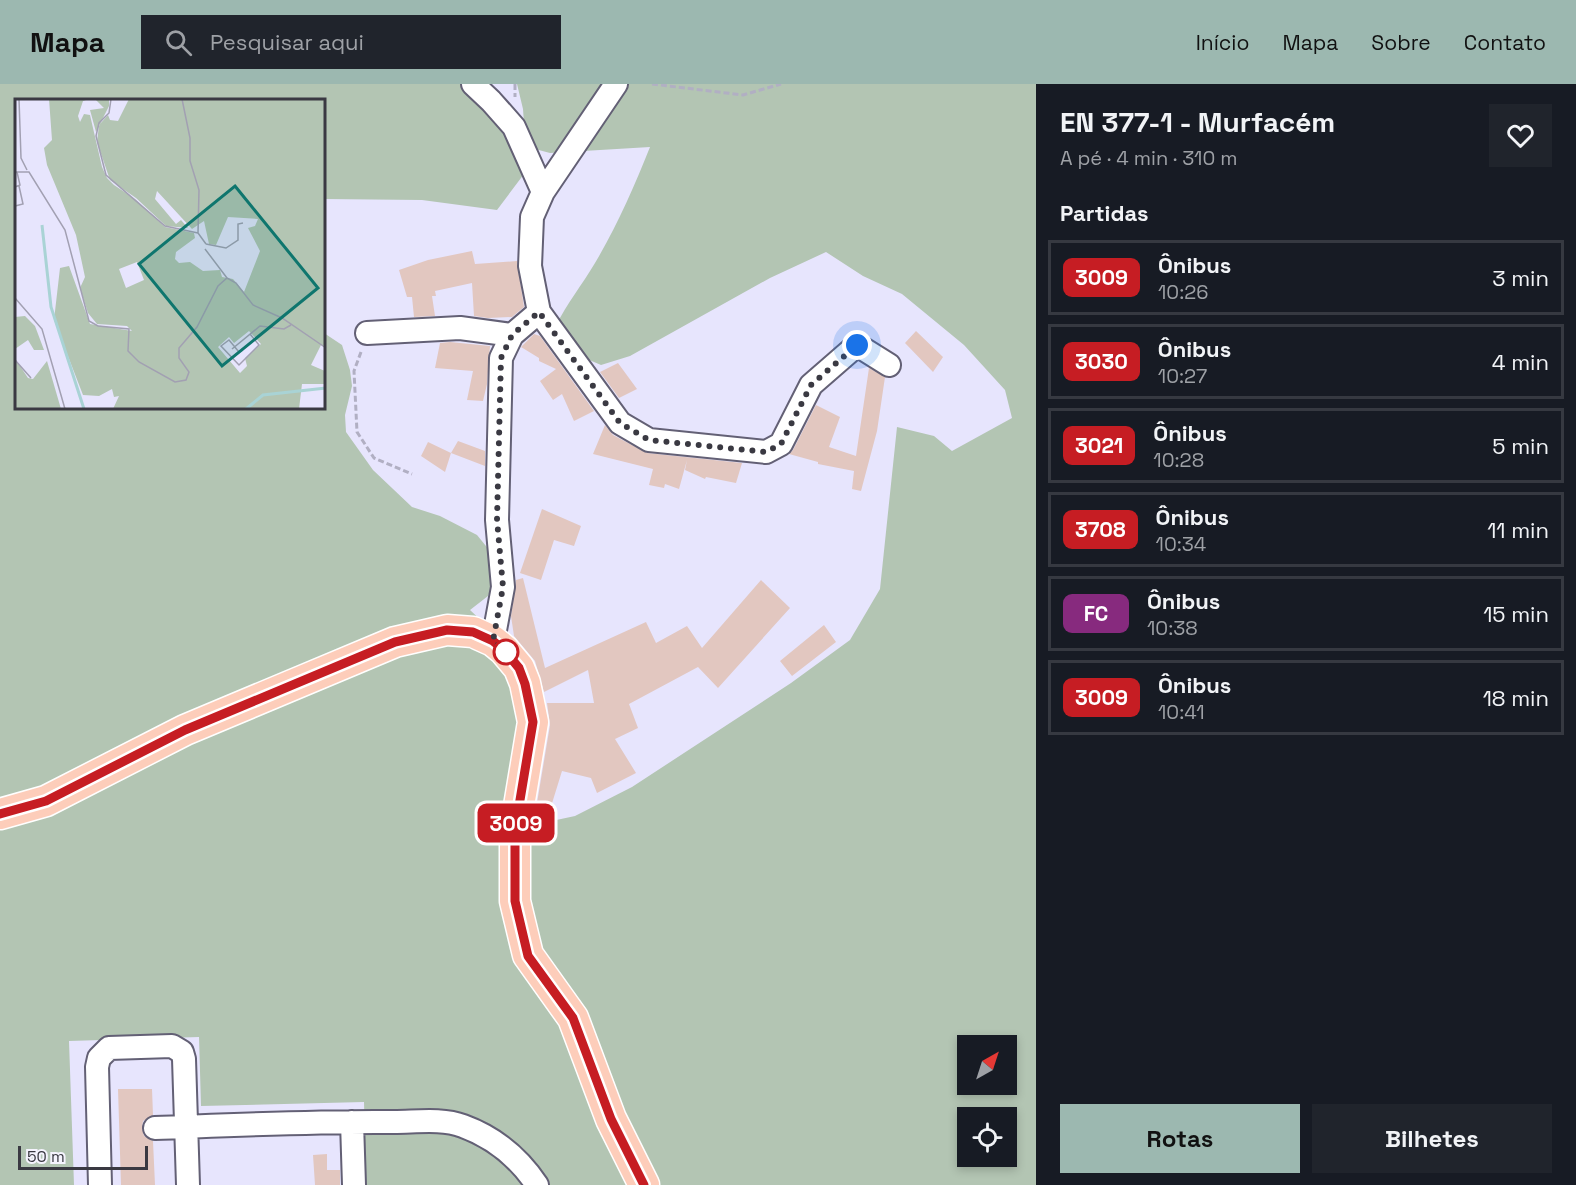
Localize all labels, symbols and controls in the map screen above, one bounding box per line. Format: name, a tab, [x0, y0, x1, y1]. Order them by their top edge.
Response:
search box	[141, 15, 561, 69]
text: Mapa	[30, 24, 105, 60]
icon: search	[162, 26, 195, 59]
text: Pesquisar aqui	[210, 28, 364, 56]
text: Início	[1196, 29, 1249, 56]
text: Mapa	[1282, 29, 1338, 56]
text: Sobre	[1371, 29, 1431, 56]
text: Contato	[1464, 29, 1546, 56]
inset map	[15, 99, 326, 410]
text: EN 377-1 - Murfacém	[1060, 104, 1335, 140]
button: heart	[1489, 104, 1552, 167]
text: A pé · 4 min · 310 m	[1060, 145, 1238, 171]
text: Partidas	[1060, 199, 1149, 227]
text: Ônibus	[1158, 251, 1231, 279]
text: 3009	[1075, 264, 1128, 291]
text: 3 min	[1492, 264, 1549, 292]
text: 10:26	[1158, 279, 1209, 305]
your location	[842, 330, 872, 360]
text: Ônibus	[1158, 335, 1231, 363]
text: 3030	[1075, 348, 1128, 375]
text: 4 min	[1492, 348, 1549, 376]
text: 10:27	[1158, 363, 1207, 389]
text: Ônibus	[1153, 419, 1227, 447]
text: 3021	[1075, 432, 1123, 459]
text: 5 min	[1492, 432, 1549, 460]
text: 10:28	[1153, 447, 1204, 473]
text: Ônibus	[1156, 503, 1229, 531]
text: 3708	[1075, 516, 1126, 543]
text: 11 min	[1487, 516, 1549, 544]
text: 10:34	[1156, 531, 1206, 557]
text: Ônibus	[1147, 587, 1220, 615]
text: FC	[1084, 600, 1108, 627]
text: 15 min	[1483, 600, 1549, 628]
text: 10:38	[1147, 615, 1198, 641]
unlabelled marker	[493, 639, 519, 665]
text: Ônibus	[1158, 671, 1231, 699]
text: 3009	[1075, 684, 1128, 711]
text: 18 min	[1483, 684, 1549, 712]
text: 10:41	[1158, 699, 1205, 725]
line badge: 3009	[474, 804, 558, 842]
text: 3009	[490, 810, 542, 837]
north arrow	[957, 1035, 1017, 1095]
map controls	[957, 1035, 1017, 1167]
button: Rotas	[1060, 1104, 1300, 1173]
button: Bilhetes	[1312, 1104, 1552, 1173]
button: locate	[957, 1107, 1017, 1167]
scale bar	[18, 1143, 148, 1170]
text: 50 m	[27, 1146, 65, 1167]

